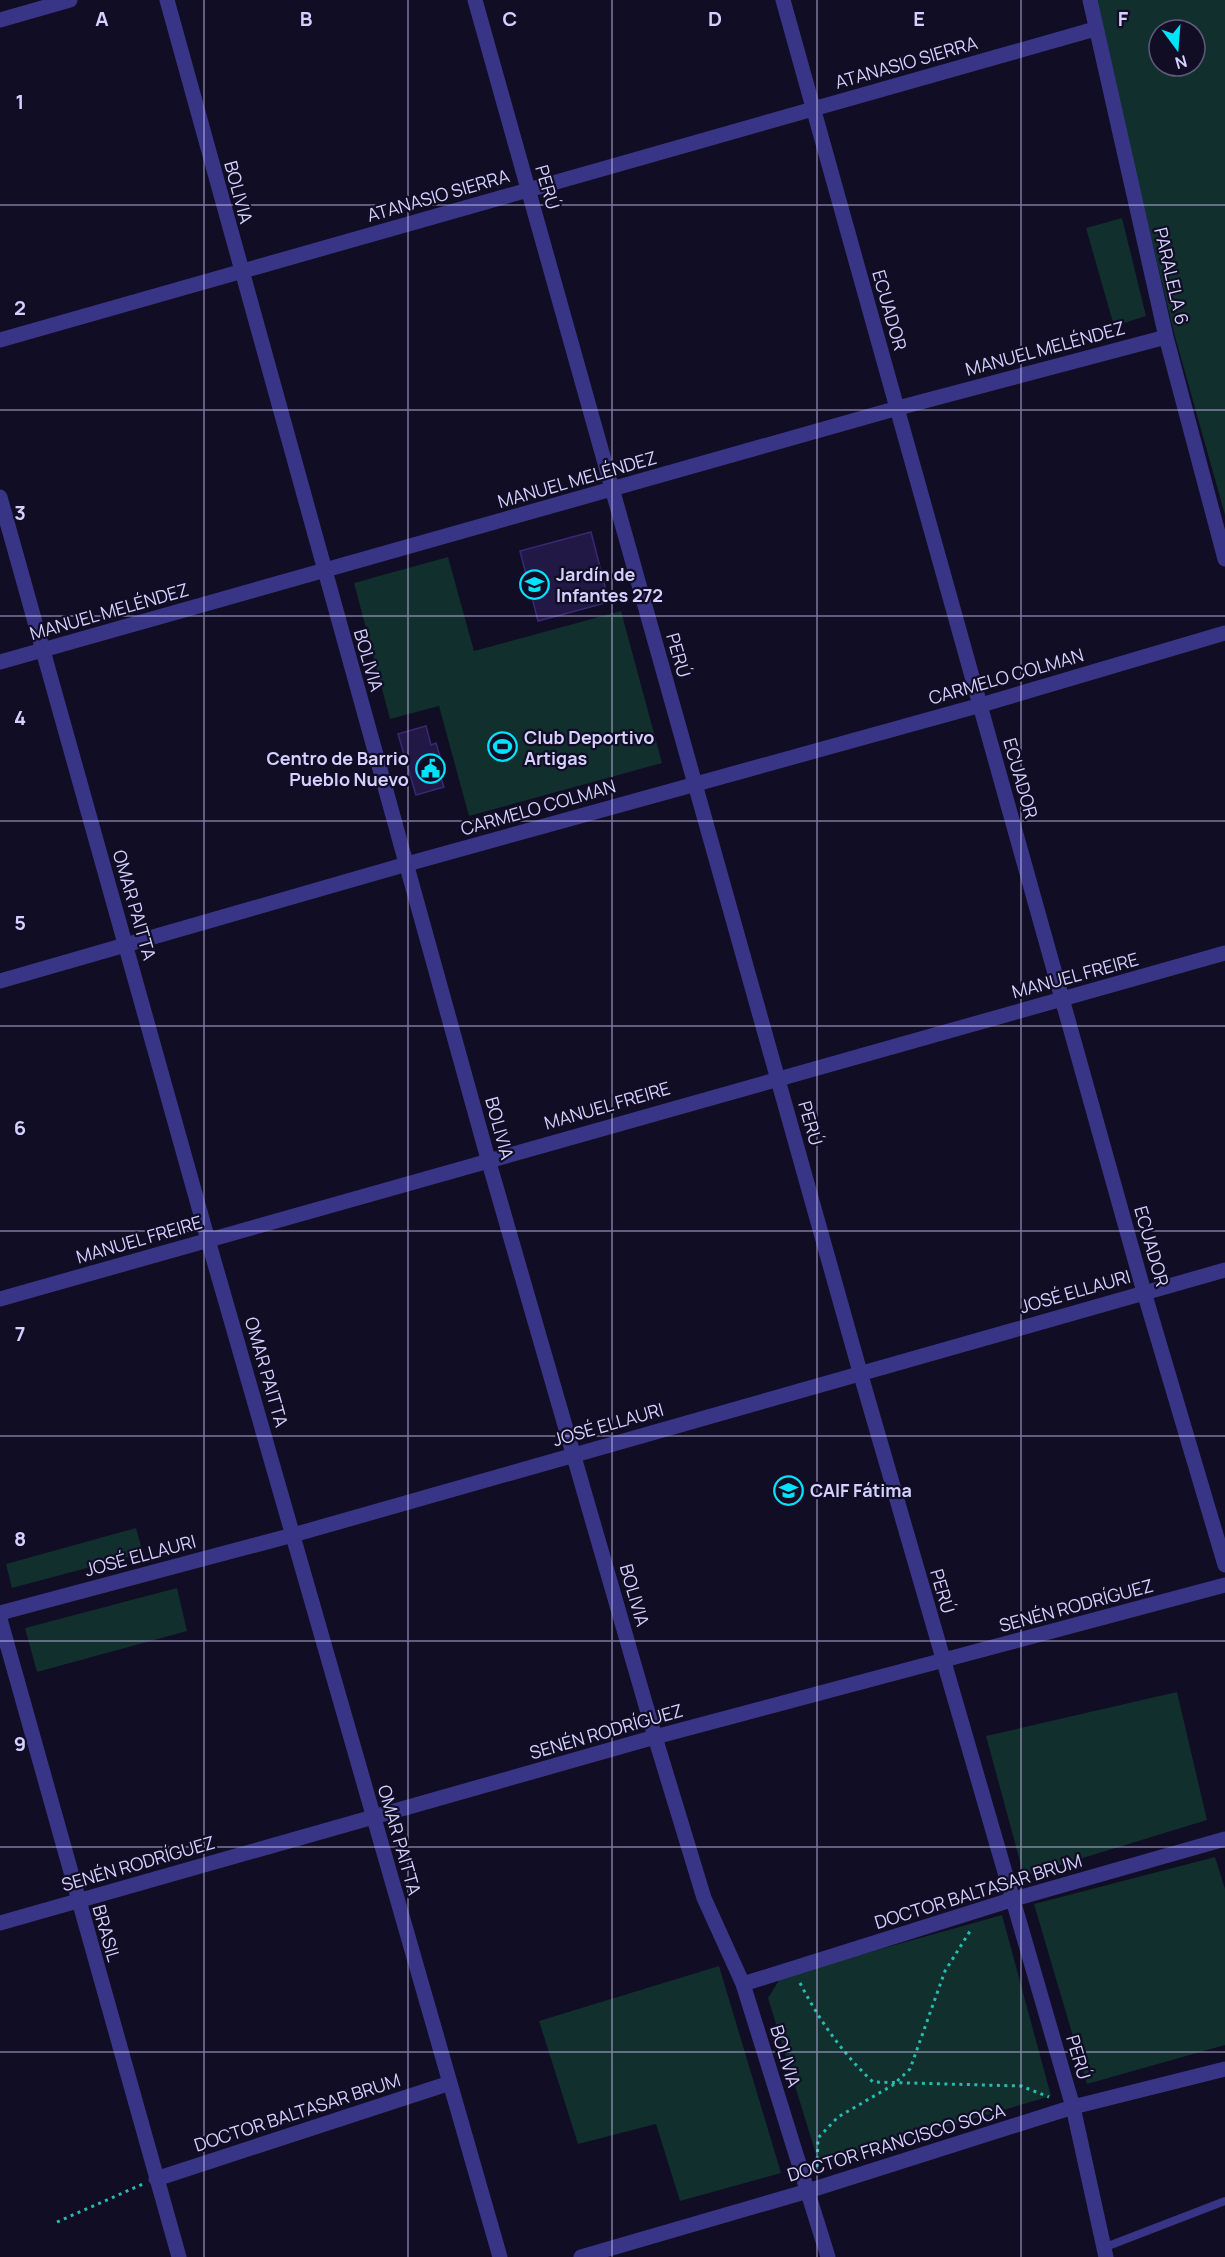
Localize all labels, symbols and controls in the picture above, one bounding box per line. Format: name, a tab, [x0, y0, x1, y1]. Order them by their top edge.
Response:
text: A	[95, 5, 109, 32]
text: B	[300, 5, 313, 32]
text: C	[503, 5, 517, 32]
text: D	[708, 5, 722, 32]
text: E	[913, 5, 925, 32]
text: F	[1118, 5, 1129, 32]
north arrow	[1147, 18, 1207, 78]
street label: ATANASIO SIERRA	[832, 30, 981, 94]
text: N	[1173, 50, 1190, 75]
text: 1	[16, 88, 24, 115]
street label: BOLIVIA	[219, 158, 259, 227]
street label: PERÚ	[530, 162, 566, 212]
street label: ATANASIO SIERRA	[364, 163, 513, 227]
street label: PARALELA 6	[1149, 225, 1195, 327]
street label: ECUADOR	[867, 267, 913, 353]
text: 2	[14, 294, 26, 321]
street label: MANUEL MELÉNDEZ	[963, 315, 1127, 381]
street label: MANUEL MELÉNDEZ	[495, 445, 659, 513]
text: 3	[14, 499, 26, 526]
place label: Jardín de Infantes 272	[556, 562, 663, 607]
school or university icon: Jardín de Infantes 272	[519, 568, 551, 600]
street label: MANUEL MELÉNDEZ	[27, 577, 191, 645]
street label: BOLIVIA	[349, 626, 390, 695]
street label: PERÚ	[661, 630, 697, 680]
street label: CARMELO COLMAN	[926, 642, 1086, 710]
text: 4	[14, 704, 26, 731]
place label: Club Deportivo Artigas	[524, 725, 654, 770]
sports icon: Club Deportivo Artigas	[487, 731, 519, 763]
street label: ECUADOR	[998, 735, 1044, 821]
place label: Centro de Barrio Pueblo Nuevo	[267, 746, 409, 791]
public building icon: Centro de Barrio Pueblo Nuevo	[414, 752, 446, 784]
street label: CARMELO COLMAN	[458, 773, 618, 841]
street label: OMAR PAITTA	[108, 847, 162, 964]
text: 5	[14, 909, 26, 936]
street label: MANUEL FREIRE	[1009, 947, 1141, 1003]
street label: MANUEL FREIRE	[541, 1076, 673, 1134]
street label: BOLIVIA	[480, 1094, 520, 1163]
street label: PERÚ	[793, 1098, 829, 1148]
text: 6	[14, 1114, 26, 1141]
street label: ECUADOR	[1129, 1203, 1175, 1289]
street label: MANUEL FREIRE	[73, 1210, 205, 1268]
street label: JOSÉ ELLAURI	[1017, 1264, 1133, 1318]
street label: OMAR PAITTA	[240, 1314, 294, 1431]
text: 7	[15, 1320, 25, 1347]
street label: JOSÉ ELLAURI	[550, 1397, 666, 1451]
school or university icon: CAIF Fátima	[773, 1474, 805, 1506]
place label: CAIF Fátima	[810, 1478, 912, 1502]
text: 8	[14, 1525, 26, 1552]
street label: JOSÉ ELLAURI	[82, 1529, 198, 1581]
street label: BOLIVIA	[615, 1561, 656, 1630]
street label: PERÚ	[925, 1566, 961, 1616]
street label: SENÉN RODRÍGUEZ	[996, 1573, 1156, 1637]
street label: SENÉN RODRÍGUEZ	[527, 1698, 685, 1764]
text: 9	[14, 1730, 26, 1757]
street label: OMAR PAITTA	[373, 1782, 427, 1899]
street label: SENÉN RODRÍGUEZ	[59, 1830, 217, 1896]
street label: DOCTOR BALTASAR BRUM	[871, 1848, 1085, 1934]
street label: BRASIL	[87, 1902, 127, 1964]
street label: BOLIVIA	[765, 2022, 807, 2091]
street label: PERÚ	[1061, 2032, 1097, 2082]
street label: DOCTOR BALTASAR BRUM	[191, 2067, 403, 2157]
street label: DOCTOR FRANCISCO SOCA	[784, 2097, 1008, 2187]

